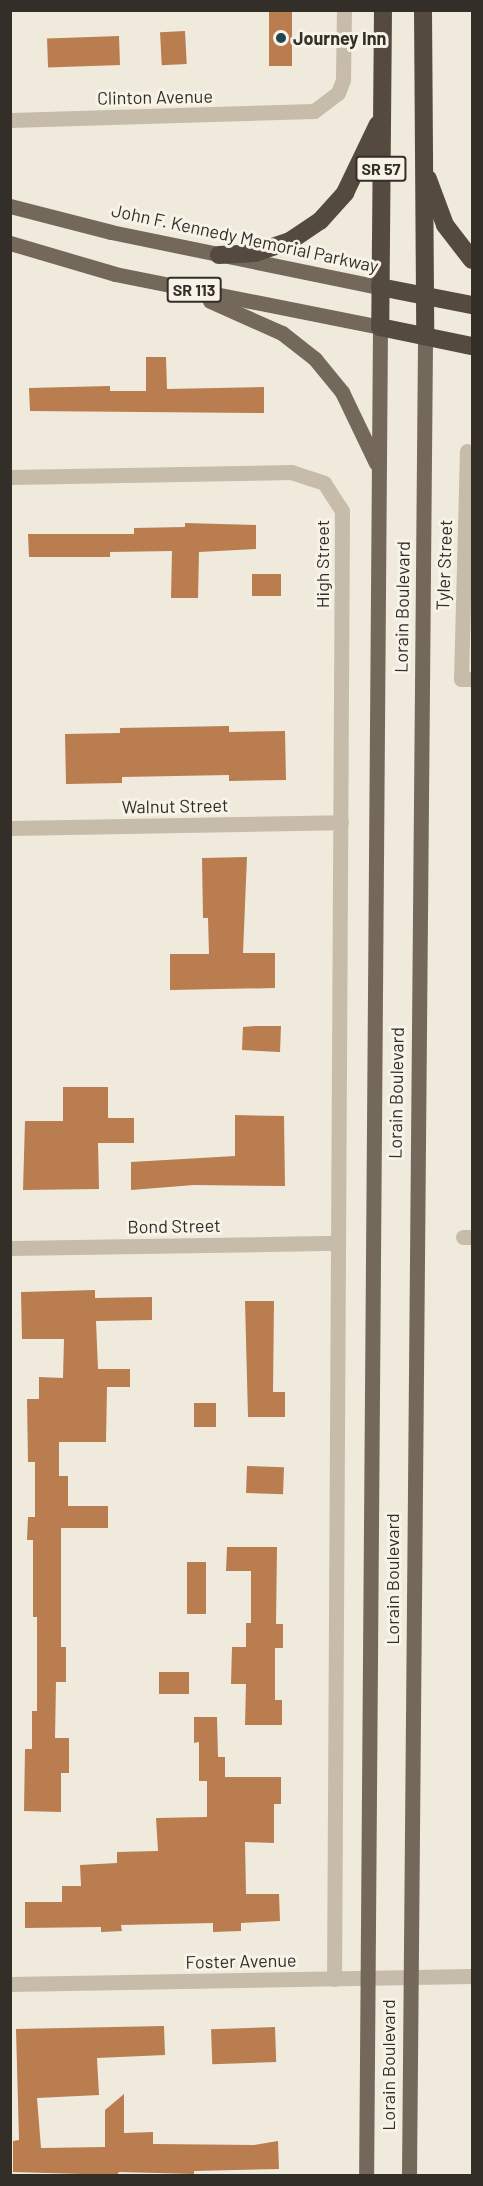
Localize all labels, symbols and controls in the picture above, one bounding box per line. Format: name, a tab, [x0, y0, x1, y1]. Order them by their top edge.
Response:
place label: Journey Inn	[293, 27, 386, 49]
marker: Journey Inn	[274, 31, 288, 45]
street label: Clinton Avenue	[97, 85, 213, 109]
road number: SR 57	[354, 156, 408, 182]
street label: John F. Kennedy Memorial Parkway	[110, 199, 380, 277]
road number: SR 113	[166, 277, 222, 303]
street label: Tyler Street	[432, 519, 456, 611]
street label: High Street	[311, 520, 333, 608]
street label: Lorain Boulevard	[390, 541, 414, 673]
street label: Walnut Street	[121, 794, 229, 818]
street label: Lorain Boulevard	[384, 1027, 408, 1159]
street label: Bond Street	[127, 1214, 221, 1238]
street label: Lorain Boulevard	[381, 1513, 403, 1645]
street label: Foster Avenue	[185, 1949, 297, 1973]
street label: Lorain Boulevard	[377, 1999, 399, 2131]

